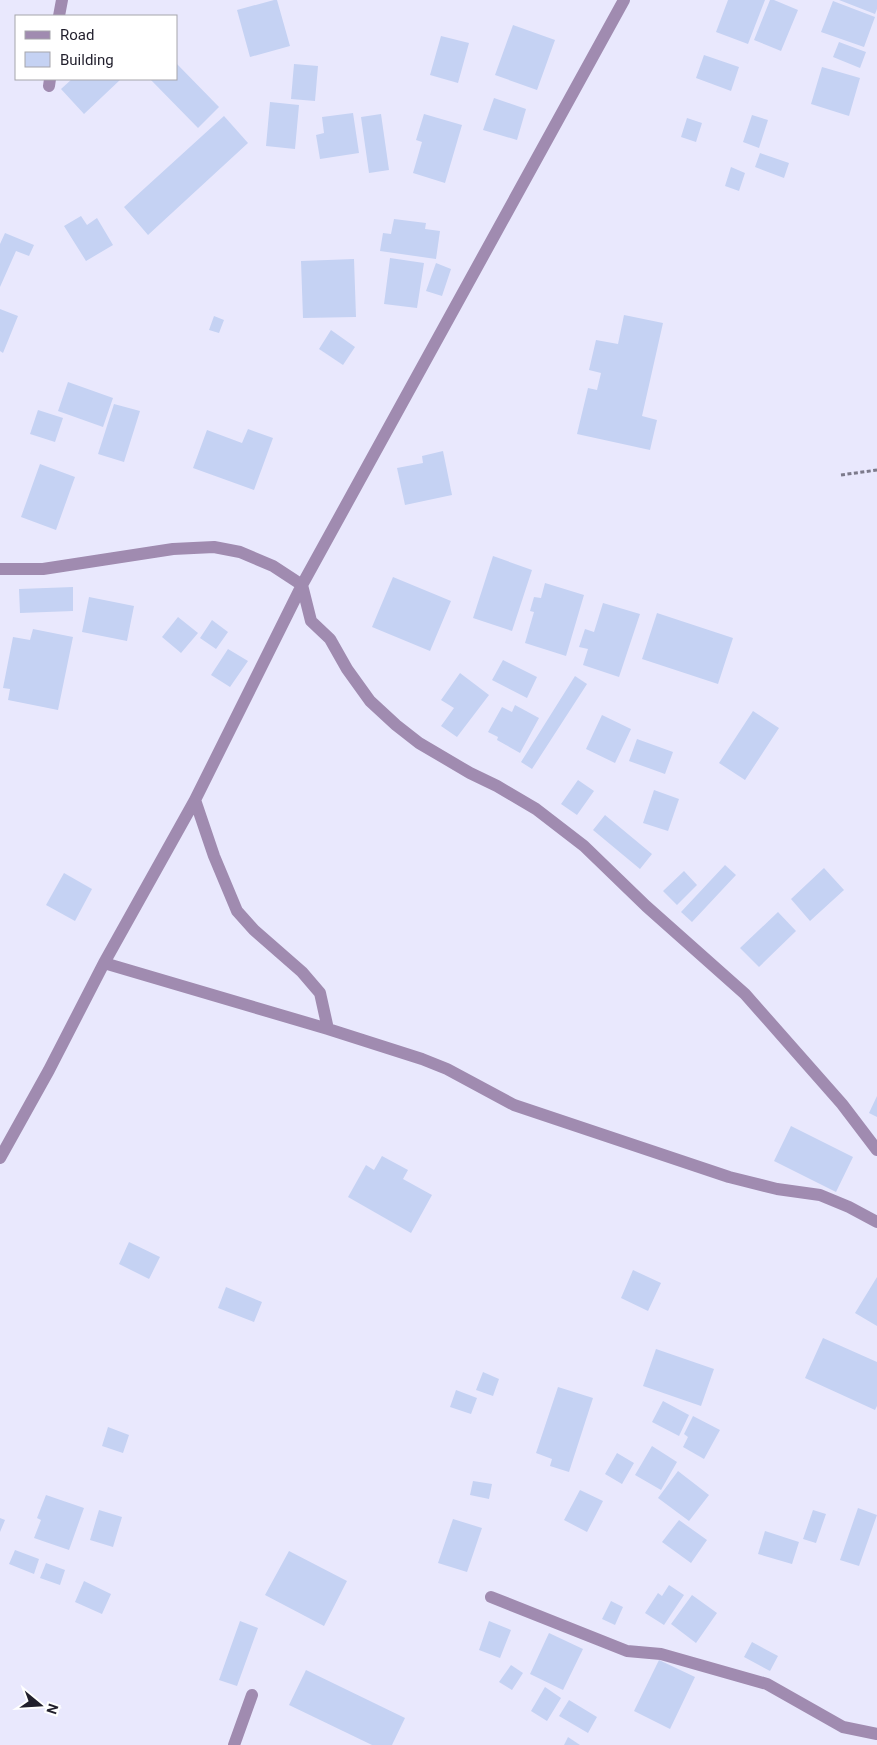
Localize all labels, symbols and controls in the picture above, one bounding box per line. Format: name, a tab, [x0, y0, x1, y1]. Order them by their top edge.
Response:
legend	[15, 15, 178, 80]
text: Road	[60, 26, 94, 44]
text: Building	[60, 51, 114, 69]
north arrow	[15, 1680, 65, 1730]
text: N	[43, 1702, 62, 1716]

